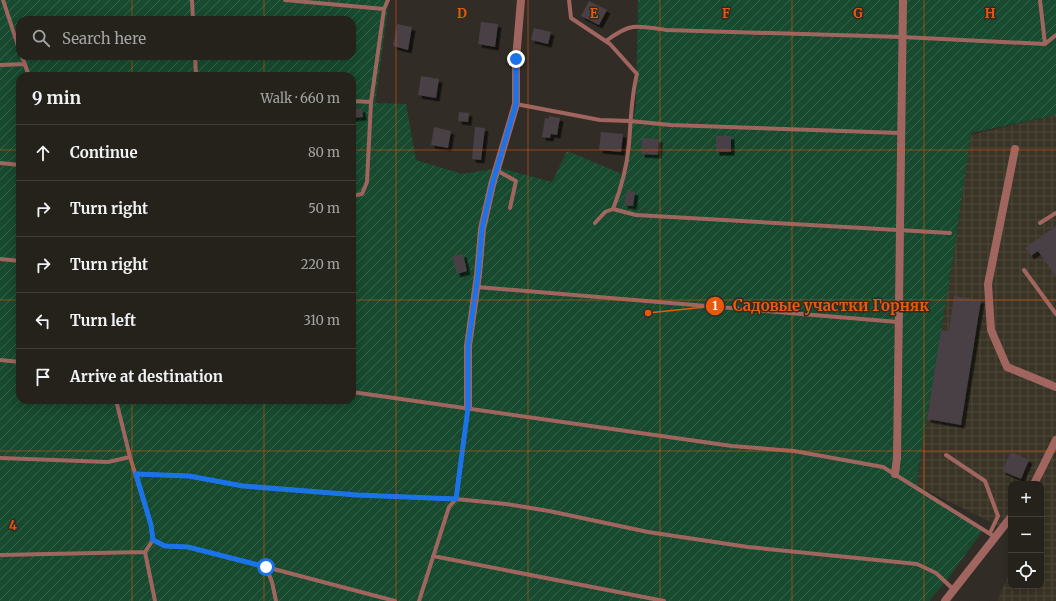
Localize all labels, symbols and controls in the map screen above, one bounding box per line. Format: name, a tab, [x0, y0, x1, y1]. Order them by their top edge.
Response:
text: D	[457, 5, 467, 22]
text: E	[590, 5, 599, 22]
text: F	[722, 5, 730, 22]
text: G	[853, 5, 863, 22]
text: H	[985, 5, 996, 22]
search box	[16, 16, 356, 60]
icon: search	[30, 27, 52, 49]
text: Search here	[62, 29, 146, 48]
route end	[507, 50, 525, 68]
text: 9 min	[32, 87, 81, 109]
text: Walk · 660 m	[261, 90, 340, 107]
icon: ahead	[32, 142, 54, 164]
text: Continue	[70, 143, 138, 162]
text: 80 m	[308, 144, 340, 161]
icon: right	[32, 198, 54, 220]
text: Turn right	[70, 199, 148, 218]
text: 50 m	[308, 200, 340, 217]
icon: right	[32, 254, 54, 276]
text: Turn right	[70, 255, 148, 274]
text: 220 m	[301, 256, 340, 273]
callout: Садовые участки Горняк	[705, 292, 938, 319]
text: Садовые участки Горняк	[733, 296, 929, 315]
text: 1	[712, 298, 718, 313]
icon: left	[32, 310, 54, 332]
text: Turn left	[70, 311, 136, 330]
text: 310 m	[303, 312, 340, 329]
icon: arrive	[32, 366, 54, 388]
text: Arrive at destination	[70, 367, 223, 386]
map controls	[1008, 481, 1044, 589]
button: +	[1008, 481, 1044, 517]
text: 4	[9, 517, 18, 534]
button: −	[1008, 517, 1044, 553]
button: locate	[1008, 553, 1044, 589]
route start	[257, 558, 275, 576]

